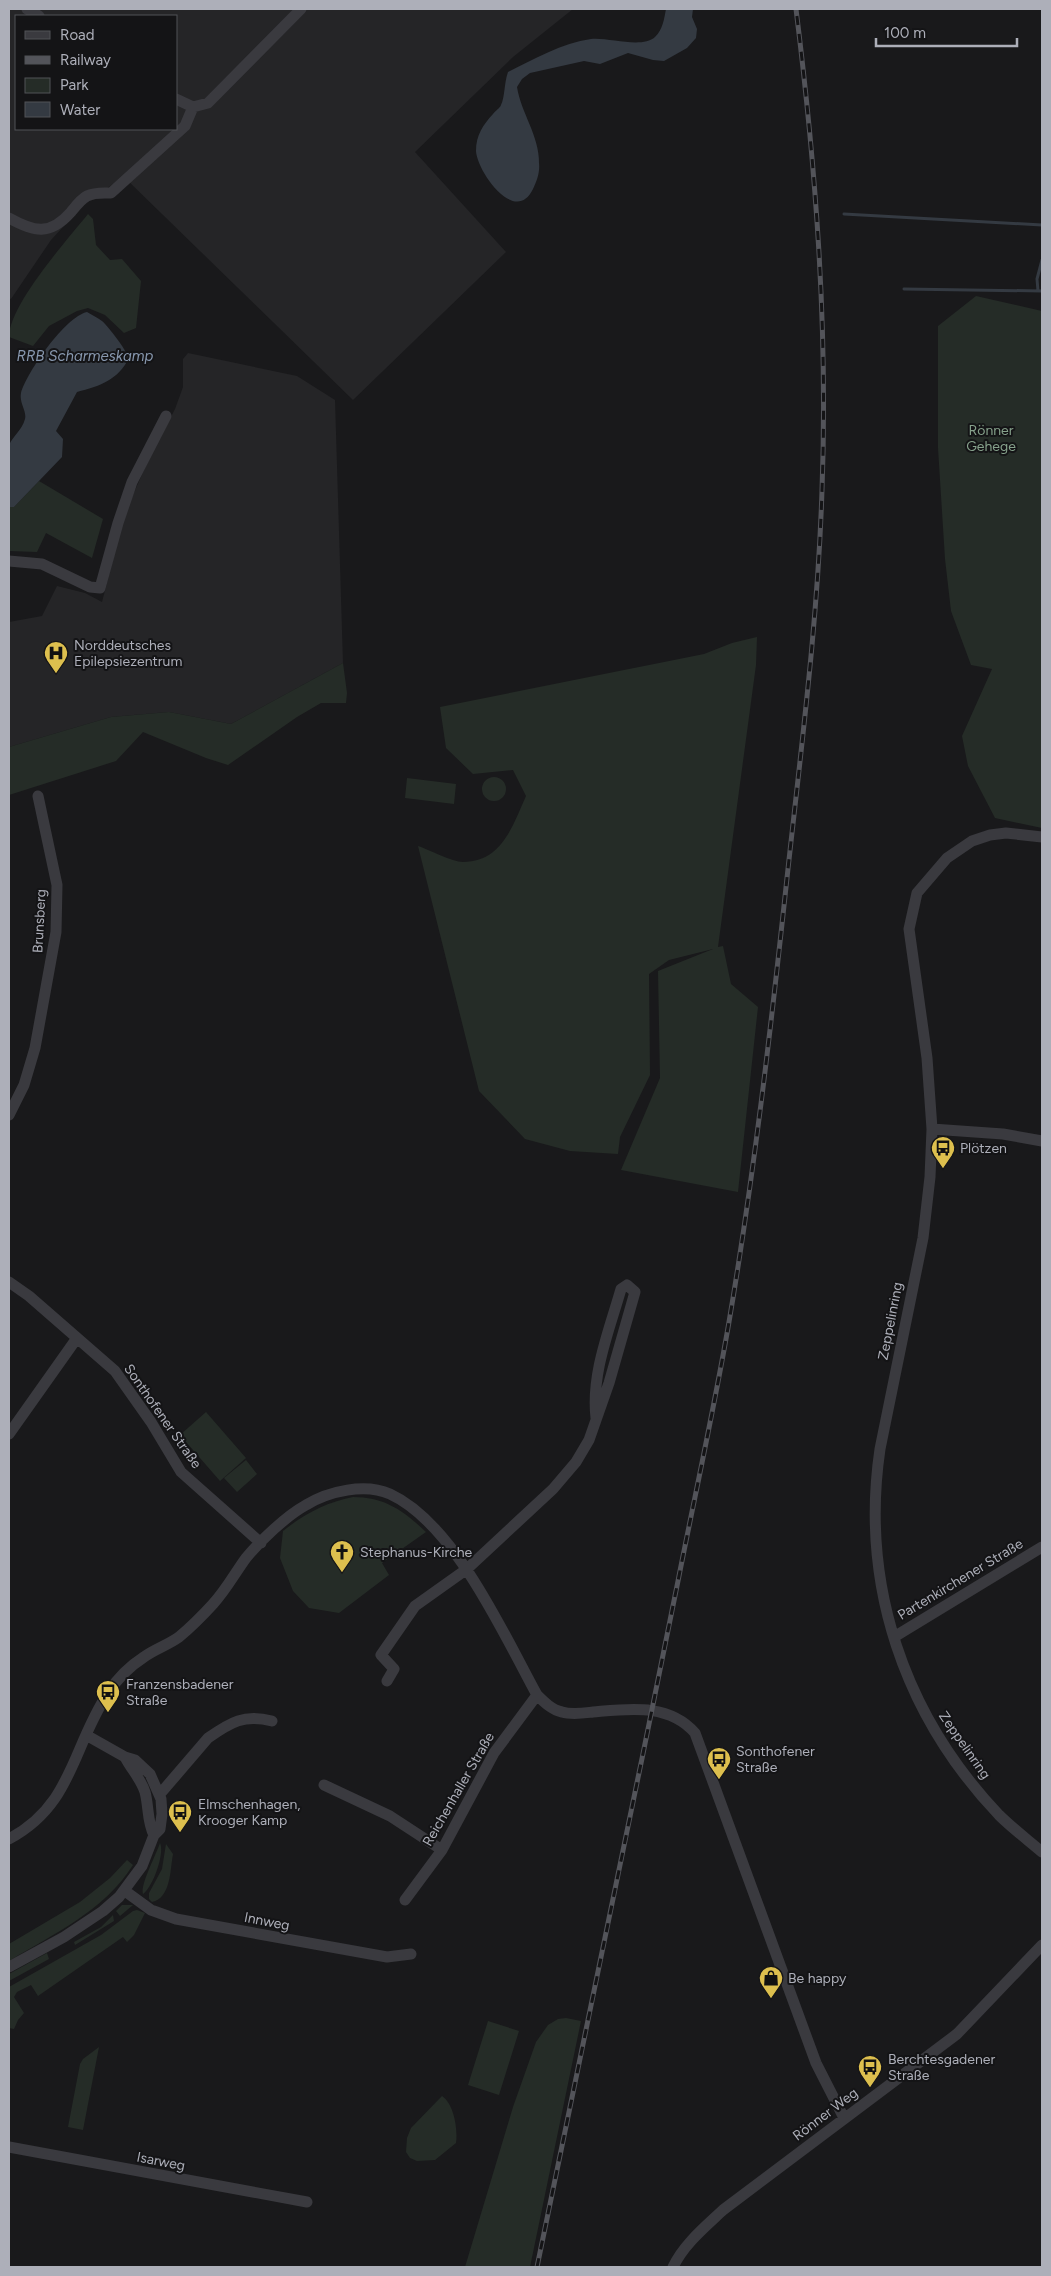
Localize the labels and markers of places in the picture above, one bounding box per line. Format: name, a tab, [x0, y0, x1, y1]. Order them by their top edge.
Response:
place label: Norddeutsches Epilepsiezentrum	[74, 637, 182, 670]
hospital icon: Norddeutsches Epilepsiezentrum	[43, 640, 69, 674]
bus stop icon: Plötzen	[930, 1135, 956, 1169]
place label: Plötzen	[960, 1140, 1007, 1157]
church icon: Stephanus-Kirche	[329, 1539, 355, 1573]
place label: Stephanus-Kirche	[360, 1544, 473, 1561]
place label: Franzensbadener Straße	[126, 1676, 234, 1709]
bus stop icon: Franzensbadener Straße	[95, 1679, 121, 1713]
place label: Sonthofener Straße	[736, 1743, 815, 1776]
bus stop icon: Sonthofener Straße	[706, 1746, 732, 1780]
place label: Elmschenhagen, Krooger Kamp	[198, 1796, 300, 1829]
bus stop icon: Elmschenhagen, Krooger Kamp	[167, 1799, 193, 1833]
shop icon: Be happy	[758, 1965, 784, 1999]
place label: Be happy	[788, 1970, 847, 1987]
place label: Berchtesgadener Straße	[888, 2051, 995, 2084]
bus stop icon: Berchtesgadener Straße	[857, 2054, 883, 2088]

